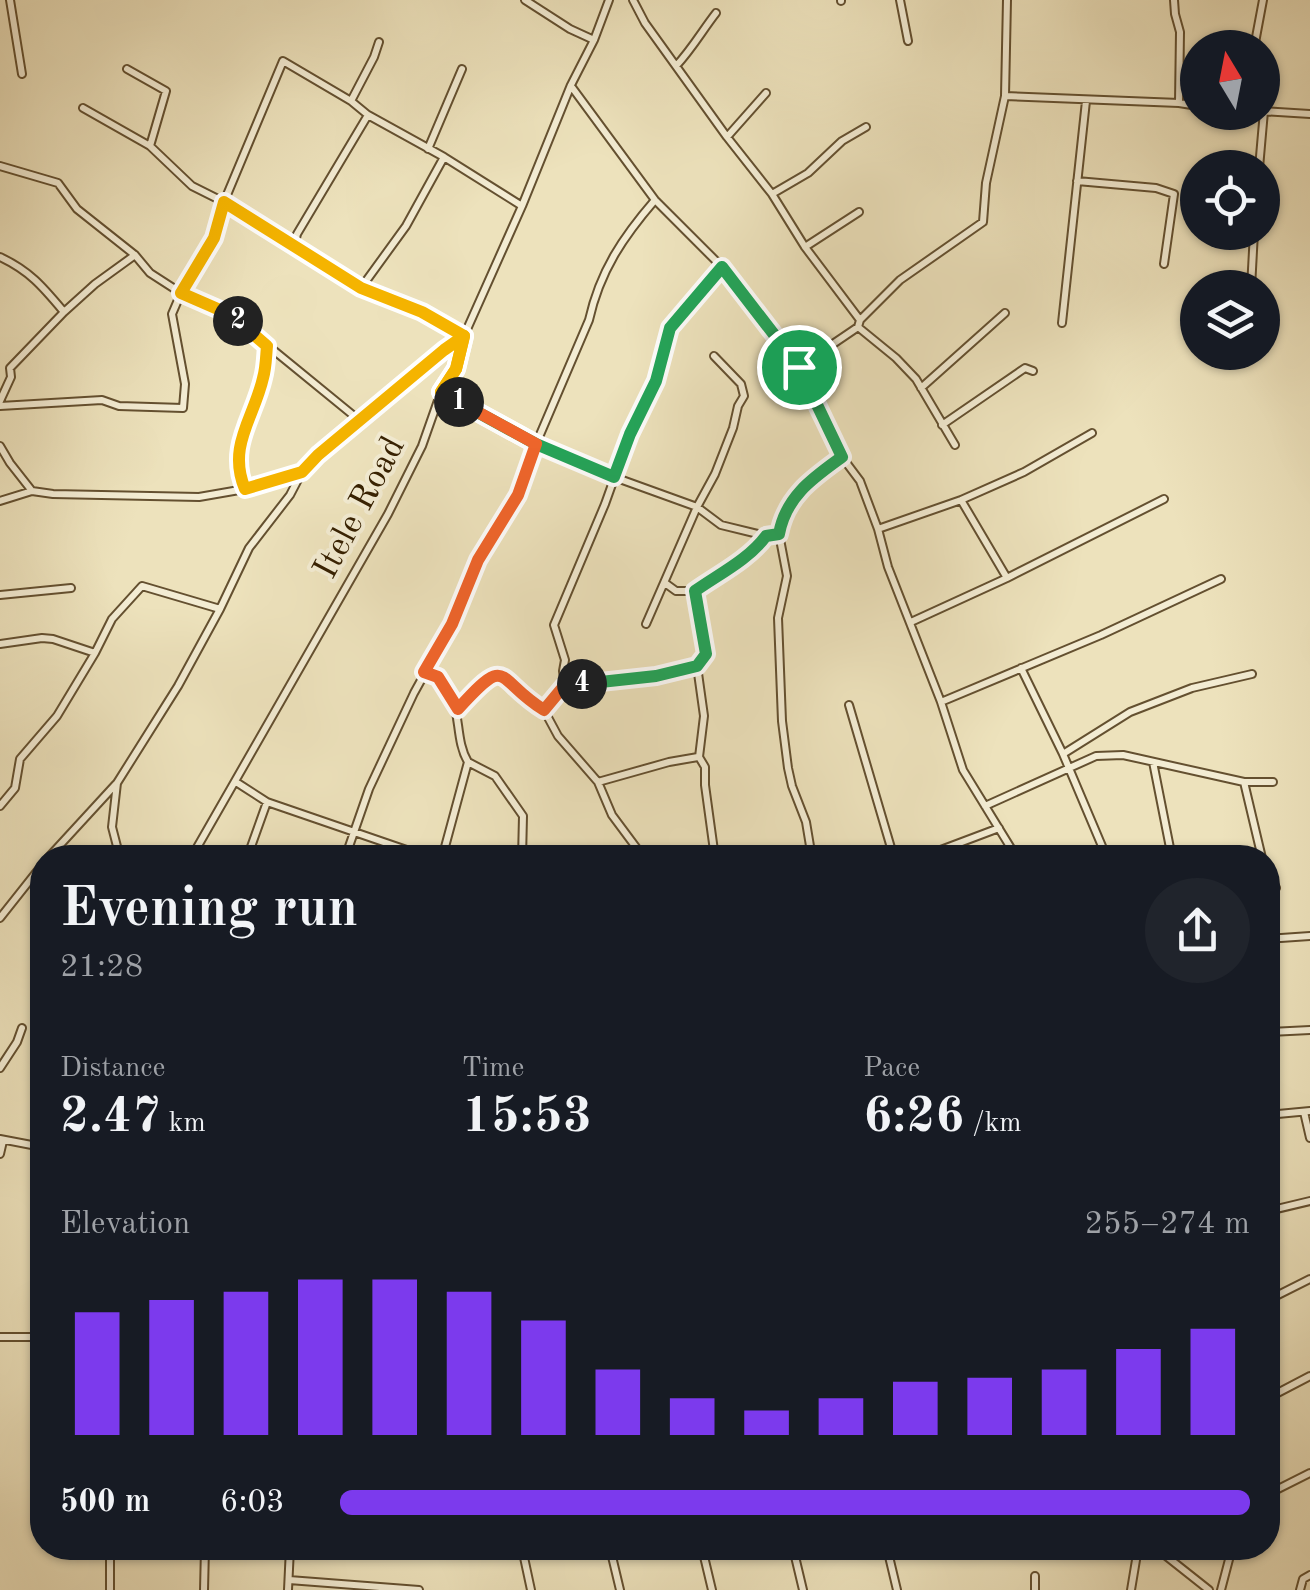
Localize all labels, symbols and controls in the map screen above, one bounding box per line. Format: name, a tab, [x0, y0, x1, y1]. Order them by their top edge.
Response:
north arrow	[1180, 30, 1280, 130]
map controls	[1180, 30, 1280, 370]
button: locate	[1180, 150, 1280, 250]
button: layers	[1180, 270, 1280, 370]
pin: 2	[213, 296, 263, 346]
text: 2	[230, 307, 246, 335]
pin	[757, 325, 842, 410]
icon: arrive	[772, 340, 827, 395]
pin: 1	[434, 377, 484, 427]
text: 1	[451, 388, 467, 416]
street label: Itele Road	[308, 431, 412, 585]
pin: 4	[557, 659, 607, 709]
text: 4	[574, 670, 590, 698]
button: share	[1145, 878, 1250, 983]
text: Evening run	[60, 883, 358, 938]
text: 21:28	[60, 952, 143, 984]
text: Distance	[60, 1055, 165, 1083]
text: Time	[462, 1055, 524, 1083]
text: Pace	[863, 1055, 920, 1083]
text: 2.47	[60, 1093, 161, 1143]
text: 15:53	[462, 1093, 592, 1143]
text: 6:26	[863, 1093, 964, 1143]
text: km	[161, 1110, 206, 1138]
text: /km	[964, 1110, 1022, 1138]
text: Elevation	[60, 1209, 190, 1241]
text: 255–274 m	[1084, 1209, 1250, 1241]
text: 500 m	[60, 1487, 150, 1519]
text: 6:03	[220, 1487, 285, 1519]

